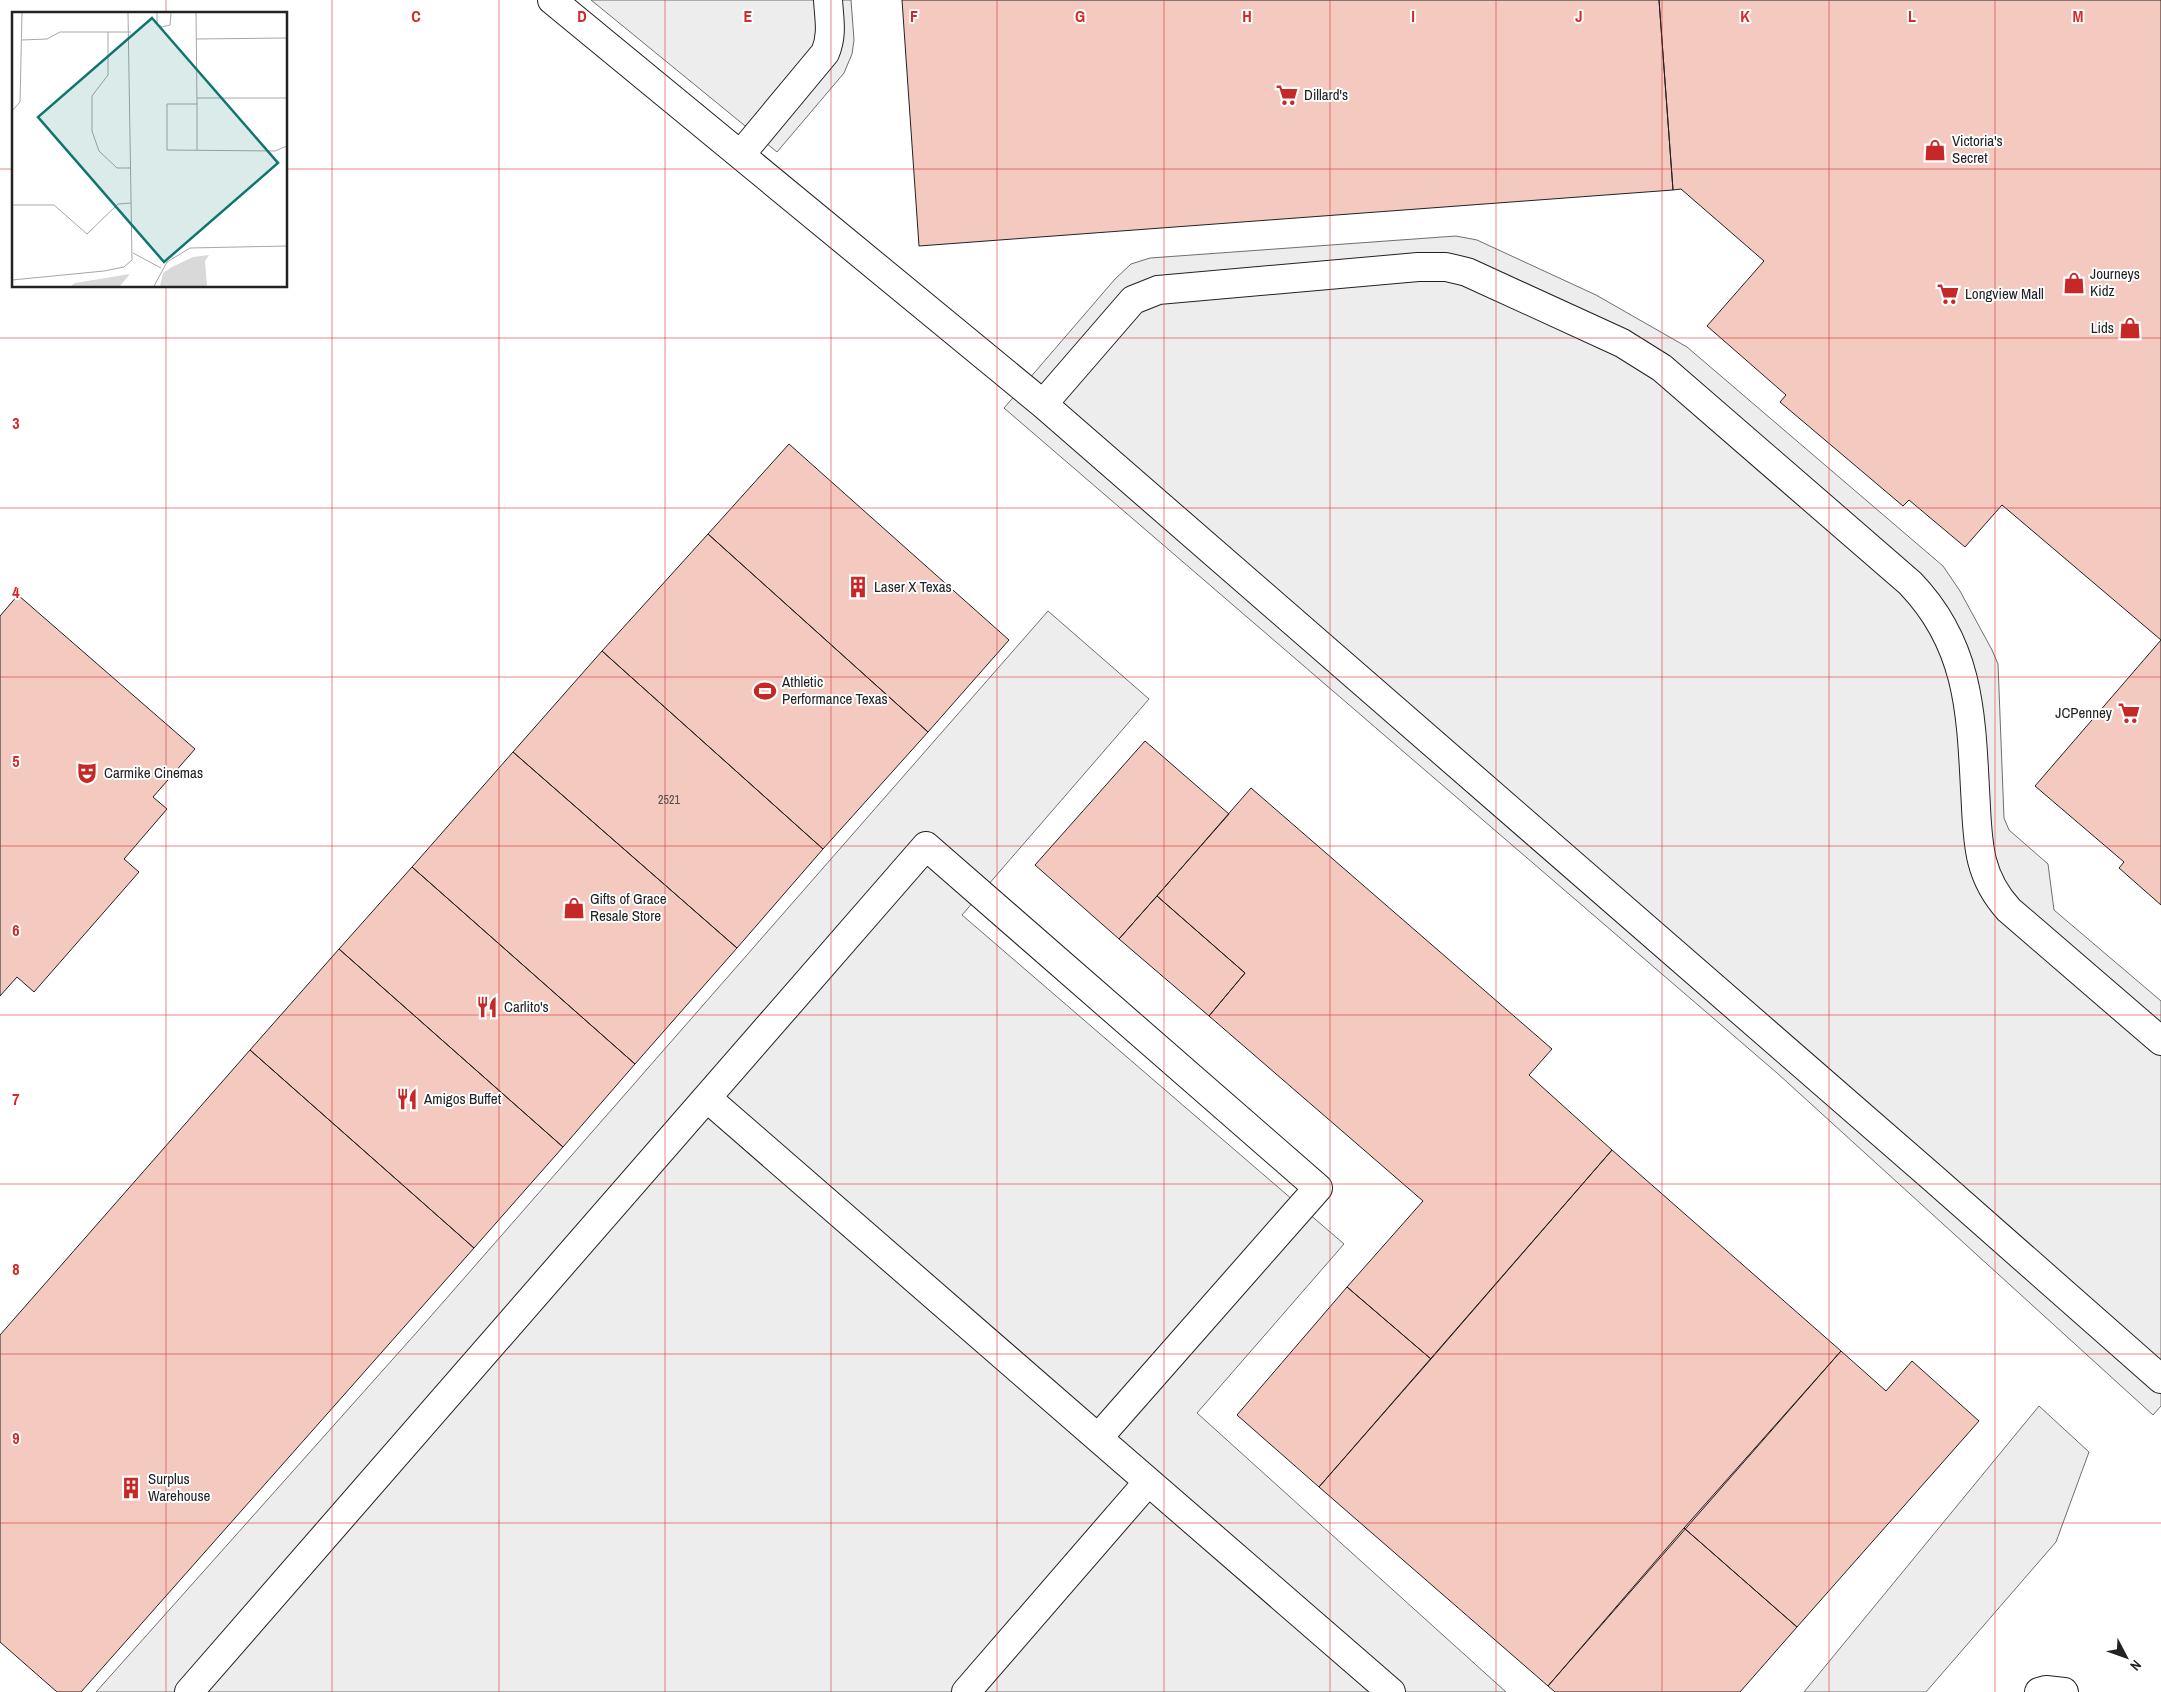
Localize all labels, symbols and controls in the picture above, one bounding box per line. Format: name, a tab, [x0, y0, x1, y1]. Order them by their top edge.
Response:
text: C	[411, 5, 421, 27]
text: D	[577, 5, 587, 27]
text: E	[744, 5, 753, 27]
text: F	[910, 5, 918, 27]
text: G	[1075, 5, 1085, 27]
text: H	[1242, 5, 1252, 27]
text: I	[1411, 5, 1415, 27]
text: J	[1575, 5, 1583, 27]
text: K	[1740, 5, 1750, 27]
text: L	[1908, 5, 1916, 27]
text: M	[2073, 5, 2084, 27]
inset map	[12, 12, 288, 288]
supermarket icon: Dillard's	[1274, 82, 1300, 108]
place label: Dillard's	[1304, 84, 1348, 105]
place label: Victoria's Secret	[1952, 130, 2003, 168]
shop icon: Victoria's Secret	[1922, 137, 1948, 163]
place label: Journeys Kidz	[2090, 263, 2140, 301]
shop icon: Journeys Kidz	[2061, 270, 2087, 296]
supermarket icon: Longview Mall	[1935, 281, 1961, 307]
place label: Longview Mall	[1965, 283, 2044, 304]
shop icon: Lids	[2117, 315, 2143, 341]
place label: Lids	[2091, 317, 2114, 338]
text: 3	[12, 412, 20, 434]
building icon: Laser X Texas	[845, 574, 871, 600]
place label: Laser X Texas	[874, 576, 952, 597]
text: 4	[12, 581, 20, 603]
place label: Athletic Performance Texas	[781, 671, 888, 709]
sports icon: Athletic Performance Texas	[752, 678, 778, 704]
supermarket icon: JCPenney	[2116, 700, 2142, 726]
place label: JCPenney	[2055, 702, 2113, 723]
text: 5	[12, 750, 20, 772]
theatre icon: Carmike Cinemas	[74, 760, 100, 786]
place label: Carmike Cinemas	[104, 762, 203, 783]
house number: 2521	[658, 792, 680, 808]
place label: Gifts of Grace Resale Store	[590, 888, 667, 926]
shop icon: Gifts of Grace Resale Store	[561, 895, 587, 921]
text: 6	[12, 919, 20, 941]
restaurant icon: Carlito's	[474, 994, 500, 1020]
place label: Carlito's	[504, 996, 549, 1017]
restaurant icon: Amigos Buffet	[394, 1086, 420, 1112]
text: 7	[12, 1088, 20, 1110]
place label: Amigos Buffet	[423, 1088, 502, 1109]
text: 8	[12, 1258, 20, 1280]
text: 9	[12, 1427, 20, 1449]
place label: Surplus Warehouse	[148, 1468, 211, 1506]
building icon: Surplus Warehouse	[118, 1475, 144, 1501]
north arrow	[2101, 1632, 2151, 1682]
text: N	[2126, 1656, 2145, 1675]

